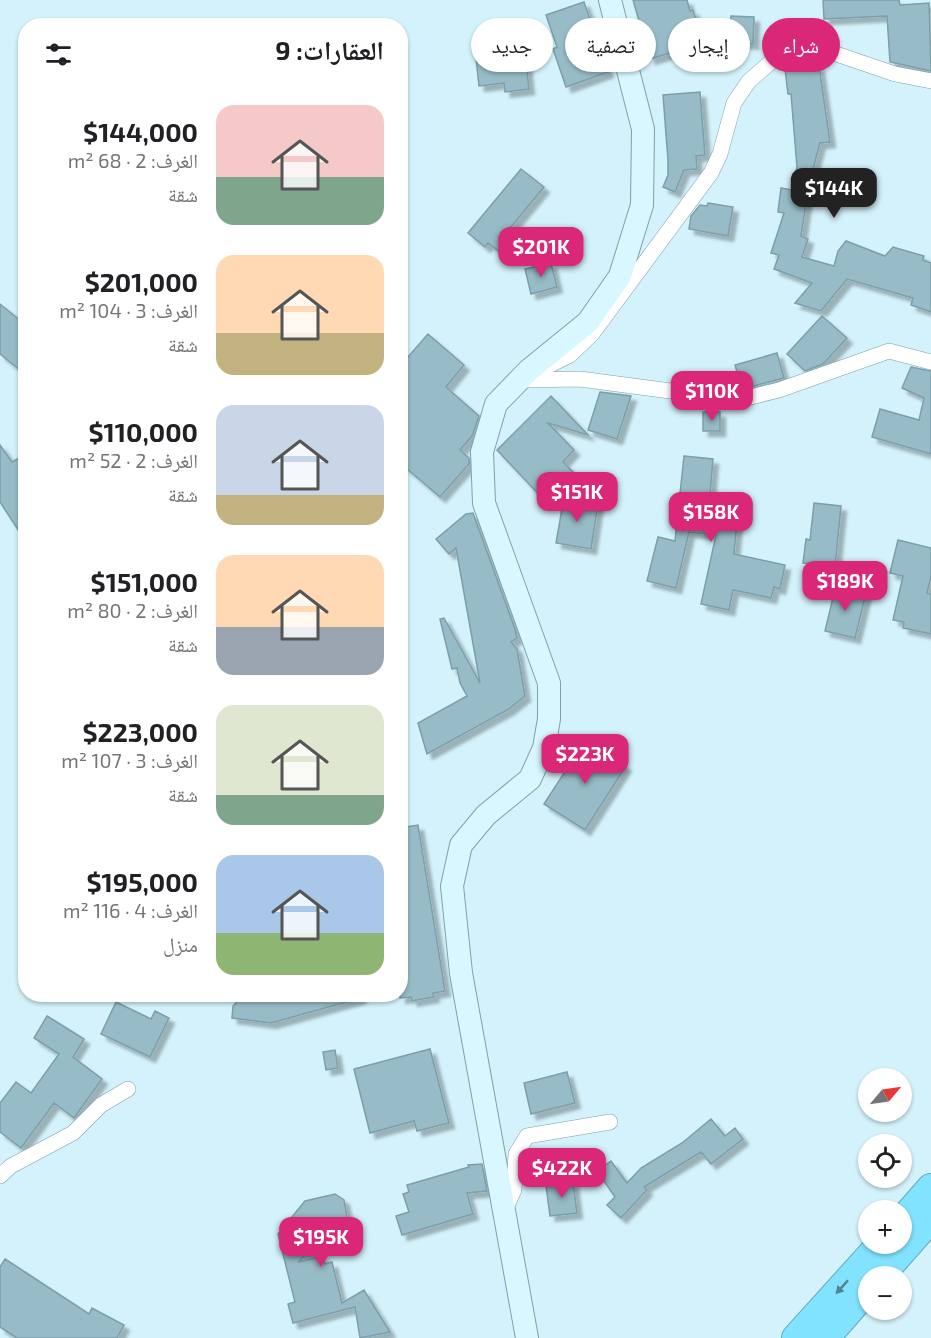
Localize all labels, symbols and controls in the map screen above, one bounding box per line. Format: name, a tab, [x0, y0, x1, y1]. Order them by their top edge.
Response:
chip: جديد	[471, 18, 553, 72]
chip: تصفية	[565, 18, 656, 72]
chip: إيجار	[668, 18, 750, 72]
chip: شراء	[762, 18, 840, 72]
text: العقارات: 9	[275, 34, 384, 65]
icon: filters	[42, 38, 75, 71]
text: $144,000	[83, 116, 198, 147]
icon: home	[264, 129, 336, 201]
text: الغرف: 2 · 68 m²	[68, 148, 198, 172]
pin: $144K	[792, 168, 876, 219]
text: $144K	[805, 175, 863, 199]
text: شقة	[168, 182, 198, 206]
pin: $201K	[499, 227, 583, 278]
text: $201K	[512, 234, 570, 258]
text: $201,000	[85, 266, 198, 297]
icon: home	[264, 279, 336, 351]
text: الغرف: 3 · 104 m²	[59, 298, 198, 322]
text: شقة	[168, 332, 198, 356]
pin: $110K	[670, 371, 754, 422]
text: $110K	[685, 378, 739, 402]
text: $110,000	[89, 416, 198, 447]
icon: home	[264, 429, 336, 501]
text: الغرف: 2 · 52 m²	[69, 448, 198, 472]
pin: $151K	[535, 472, 619, 523]
text: $151K	[551, 479, 603, 503]
text: شقة	[168, 482, 198, 506]
pin: $158K	[669, 492, 753, 543]
text: $158K	[683, 499, 739, 523]
pin: $189K	[803, 561, 887, 612]
text: $151,000	[91, 566, 198, 597]
text: $189K	[816, 568, 874, 592]
icon: home	[264, 579, 336, 651]
text: الغرف: 2 · 80 m²	[67, 598, 198, 622]
text: شقة	[168, 632, 198, 656]
text: $223,000	[82, 716, 198, 747]
icon: home	[264, 729, 336, 801]
pin: $223K	[543, 734, 627, 785]
text: $223K	[556, 741, 614, 765]
text: الغرف: 3 · 107 m²	[61, 748, 198, 772]
text: شقة	[168, 782, 198, 806]
text: $195,000	[86, 866, 198, 897]
icon: home	[264, 879, 336, 951]
text: الغرف: 4 · 116 m²	[63, 898, 198, 922]
text: منزل	[163, 932, 198, 956]
north arrow	[858, 1068, 912, 1122]
map controls	[858, 1068, 912, 1320]
button: locate	[858, 1134, 912, 1188]
pin: $422K	[520, 1148, 604, 1199]
text: $422K	[532, 1155, 592, 1179]
button: +	[858, 1200, 912, 1254]
pin: $195K	[279, 1217, 363, 1268]
text: $195K	[293, 1224, 349, 1248]
button: −	[858, 1266, 912, 1320]
one-way arrow	[836, 1279, 849, 1294]

